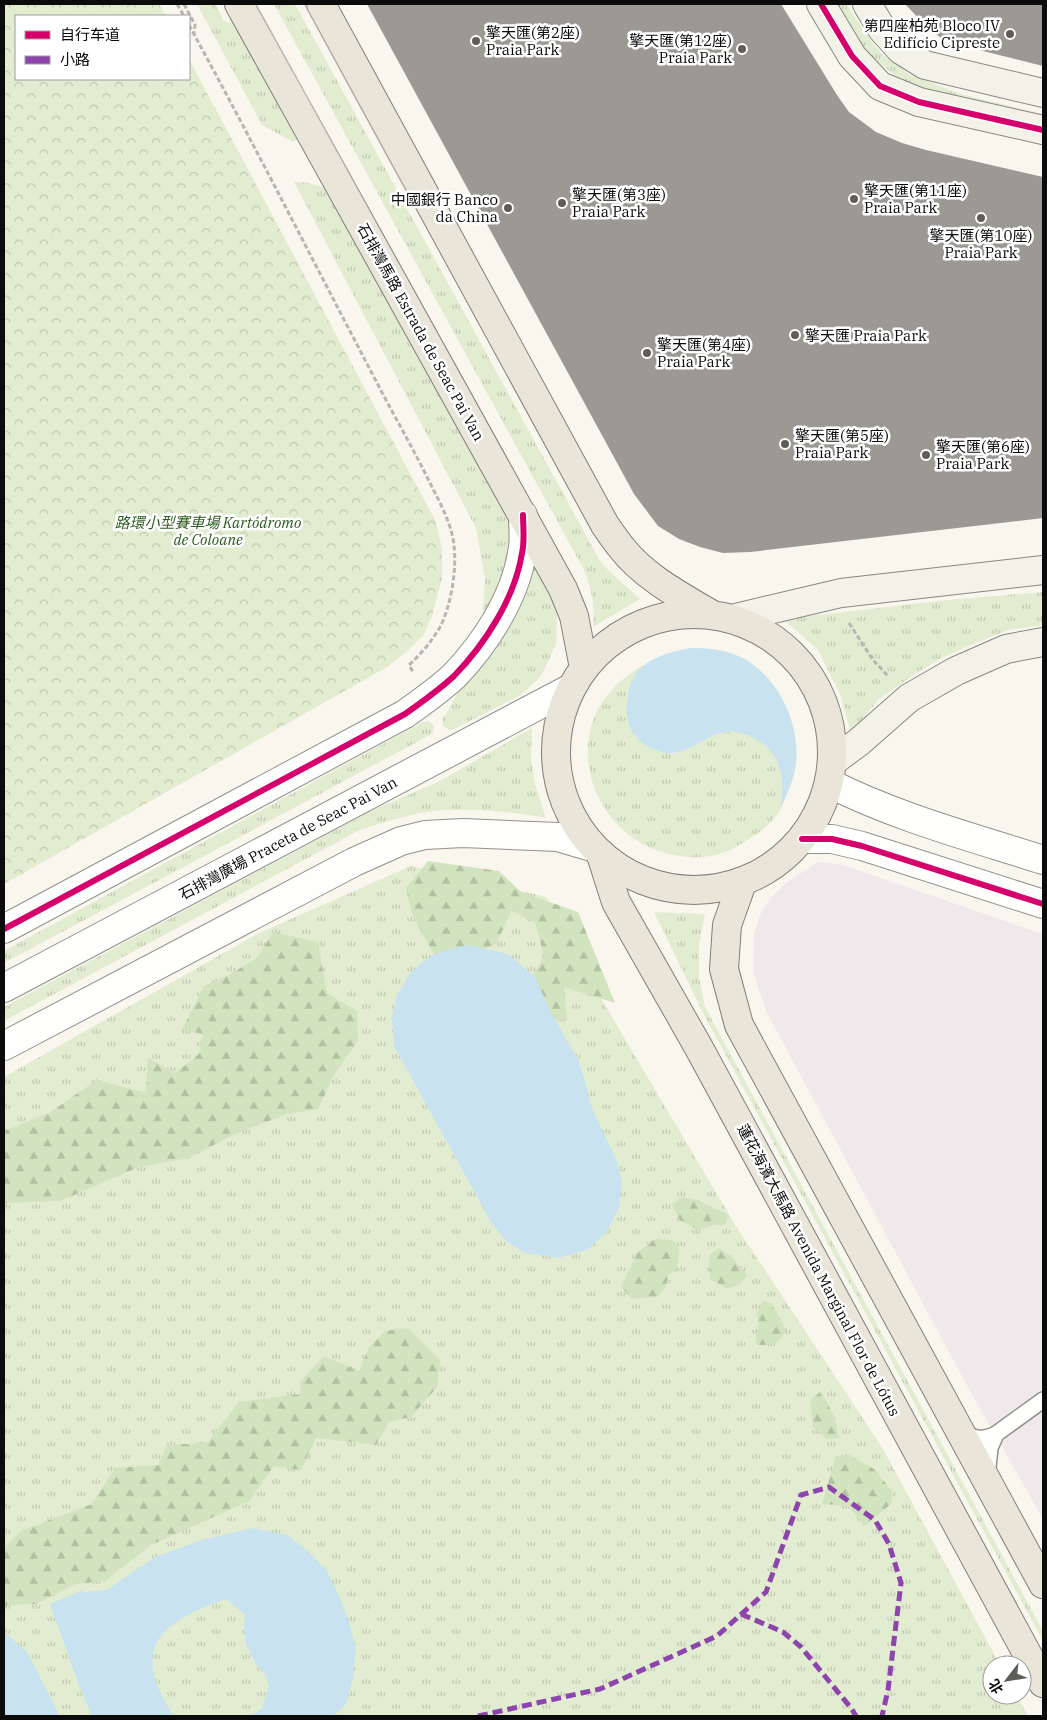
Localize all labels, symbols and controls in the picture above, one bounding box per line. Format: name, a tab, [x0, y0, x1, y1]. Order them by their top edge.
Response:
legend	[15, 15, 190, 80]
place label: 第四座柏苑 Bloco IV Edifício Cipreste	[864, 16, 1000, 52]
place label: 擎天匯(第2座) Praia Park	[486, 23, 580, 59]
text: 自行车道	[60, 25, 120, 44]
marker: 第四座柏苑 Bloco IV Edifício Cipreste	[1004, 28, 1016, 40]
place label: 擎天匯(第12座) Praia Park	[629, 31, 732, 67]
marker: 擎天匯(第2座) Praia Park	[470, 35, 482, 47]
marker: 擎天匯(第12座) Praia Park	[736, 43, 748, 55]
text: 小路	[60, 50, 90, 69]
place label: 擎天匯(第11座) Praia Park	[864, 181, 967, 217]
place label: 擎天匯(第3座) Praia Park	[572, 185, 666, 221]
place label: 中國銀行 Banco da China	[391, 190, 498, 226]
marker: 擎天匯(第11座) Praia Park	[848, 193, 860, 205]
marker: 擎天匯(第3座) Praia Park	[556, 197, 568, 209]
marker: 中國銀行 Banco da China	[502, 202, 514, 214]
marker: 擎天匯(第10座) Praia Park	[975, 212, 987, 224]
street label: 石排灣馬路 Estrada de Seac Pai Van	[353, 220, 489, 444]
place label: 擎天匯(第10座) Praia Park	[930, 226, 1032, 262]
place label: 擎天匯 Praia Park	[805, 326, 927, 345]
marker: 擎天匯 Praia Park	[789, 329, 801, 341]
place label: 擎天匯(第4座) Praia Park	[657, 335, 751, 371]
marker: 擎天匯(第4座) Praia Park	[641, 347, 653, 359]
place label: 擎天匯(第5座) Praia Park	[795, 426, 889, 462]
place label: 擎天匯(第6座) Praia Park	[936, 437, 1030, 473]
marker: 擎天匯(第5座) Praia Park	[779, 438, 791, 450]
marker: 擎天匯(第6座) Praia Park	[920, 449, 932, 461]
park label: 路環小型賽車場 Kartódromo de Coloane	[115, 513, 301, 549]
street label: 石排灣廣場 Praceta de Seac Pai Van	[176, 772, 401, 904]
street label: 蓮花海濱大馬路 Avenida Marginal Flor de Lótus	[734, 1121, 904, 1419]
north arrow	[982, 1655, 1032, 1705]
text: 北	[985, 1676, 1007, 1697]

